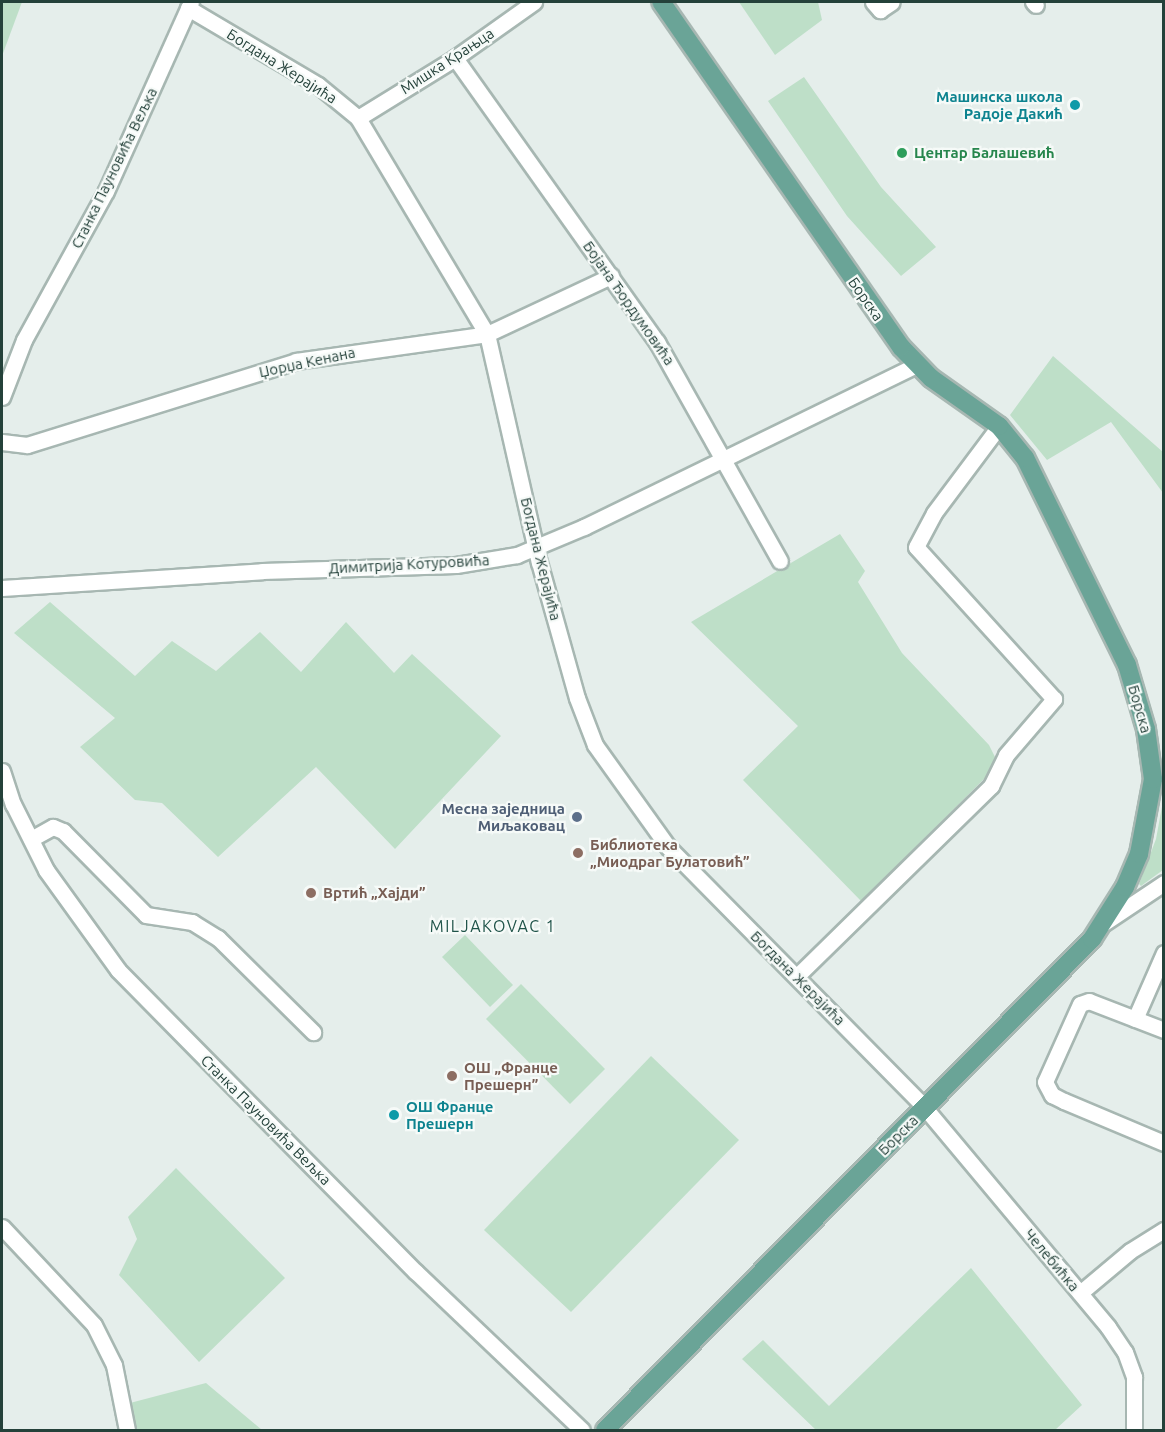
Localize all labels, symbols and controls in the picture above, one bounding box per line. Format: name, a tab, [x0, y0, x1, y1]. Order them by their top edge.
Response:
street label: Мишка Крањца	[397, 24, 497, 98]
street label: Богдана Жерајића	[224, 25, 340, 107]
street label: Станка Пауновића Вељка	[67, 85, 161, 251]
place label: Машинска школа Радоје Дакић	[936, 87, 1063, 122]
marker: Машинска школа Радоје Дакић	[1068, 98, 1082, 112]
place label: Центар Балашевић	[914, 144, 1055, 162]
marker: Центар Балашевић	[895, 146, 909, 160]
street label: Бојана Ђордумовића	[579, 237, 679, 369]
street label: Борска	[845, 274, 887, 324]
street label: Џорџа Кенана	[257, 343, 357, 381]
street label: Богдана Жерајића	[517, 496, 565, 622]
street label: Димитрија Котуровића	[328, 551, 490, 577]
street label: Борска	[1125, 683, 1155, 735]
place label: Месна заједница Миљаковац	[441, 799, 565, 834]
marker: Месна заједница Миљаковац	[570, 810, 584, 824]
place label: Библиотека „Миодраг Булатовић”	[590, 835, 750, 870]
marker: Библиотека „Миодраг Булатовић”	[571, 846, 585, 860]
place label: Вртић „Хајди”	[323, 884, 426, 902]
marker: Вртић „Хајди”	[304, 886, 318, 900]
district label: MILJAKOVAC 1	[430, 916, 556, 936]
street label: Богдана Жерајића	[747, 927, 849, 1029]
street label: Станка Пауновића Вељка	[197, 1051, 335, 1189]
place label: ОШ „Франце Прешерн”	[464, 1058, 558, 1093]
marker: ОШ „Франце Прешерн”	[445, 1069, 459, 1083]
place label: ОШ Франце Прешерн	[406, 1097, 493, 1132]
marker: ОШ Франце Прешерн	[387, 1108, 401, 1122]
street label: Борска	[874, 1111, 922, 1159]
street label: Челебићка	[1021, 1225, 1083, 1295]

